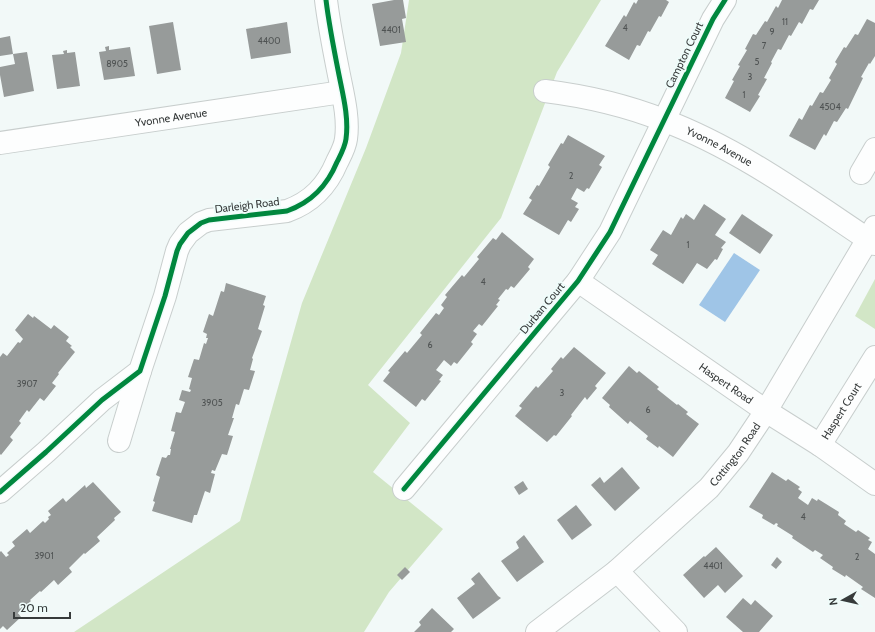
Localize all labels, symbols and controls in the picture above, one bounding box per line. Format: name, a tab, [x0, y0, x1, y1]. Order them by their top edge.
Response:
house number: 11	[782, 16, 788, 27]
street label: Campton Court	[662, 19, 706, 90]
house number: 4	[622, 22, 628, 33]
house number: 4401	[381, 24, 401, 35]
house number: 9	[769, 26, 775, 37]
house number: 4400	[258, 35, 280, 46]
house number: 7	[762, 40, 767, 51]
house number: 5	[755, 56, 760, 67]
house number: 8905	[106, 58, 128, 69]
house number: 3	[748, 71, 753, 82]
house number: 1	[743, 89, 746, 100]
house number: 4504	[819, 101, 841, 112]
street label: Yvonne Avenue	[133, 105, 208, 130]
street label: Yvonne Avenue	[683, 123, 755, 169]
house number: 2	[569, 170, 574, 181]
street label: Darleigh Road	[214, 194, 280, 216]
house number: 1	[687, 239, 690, 250]
house number: 4	[480, 276, 486, 287]
street label: Durban Court	[516, 279, 568, 337]
house number: 6	[427, 339, 433, 350]
street label: Haspert Road	[696, 360, 756, 407]
house number: 3907	[17, 378, 38, 389]
street label: Haspert Court	[818, 380, 864, 442]
house number: 3	[560, 387, 565, 398]
house number: 3905	[201, 397, 223, 408]
house number: 6	[645, 404, 651, 415]
street label: Cottington Road	[706, 420, 763, 489]
house number: 4	[800, 511, 806, 522]
house number: 3901	[34, 550, 54, 561]
house number: 2	[855, 551, 860, 562]
house number: 4401	[703, 560, 723, 571]
north arrow	[823, 580, 863, 620]
scale bar	[14, 594, 70, 620]
text: N	[826, 597, 841, 606]
text: 20 m	[20, 600, 48, 615]

